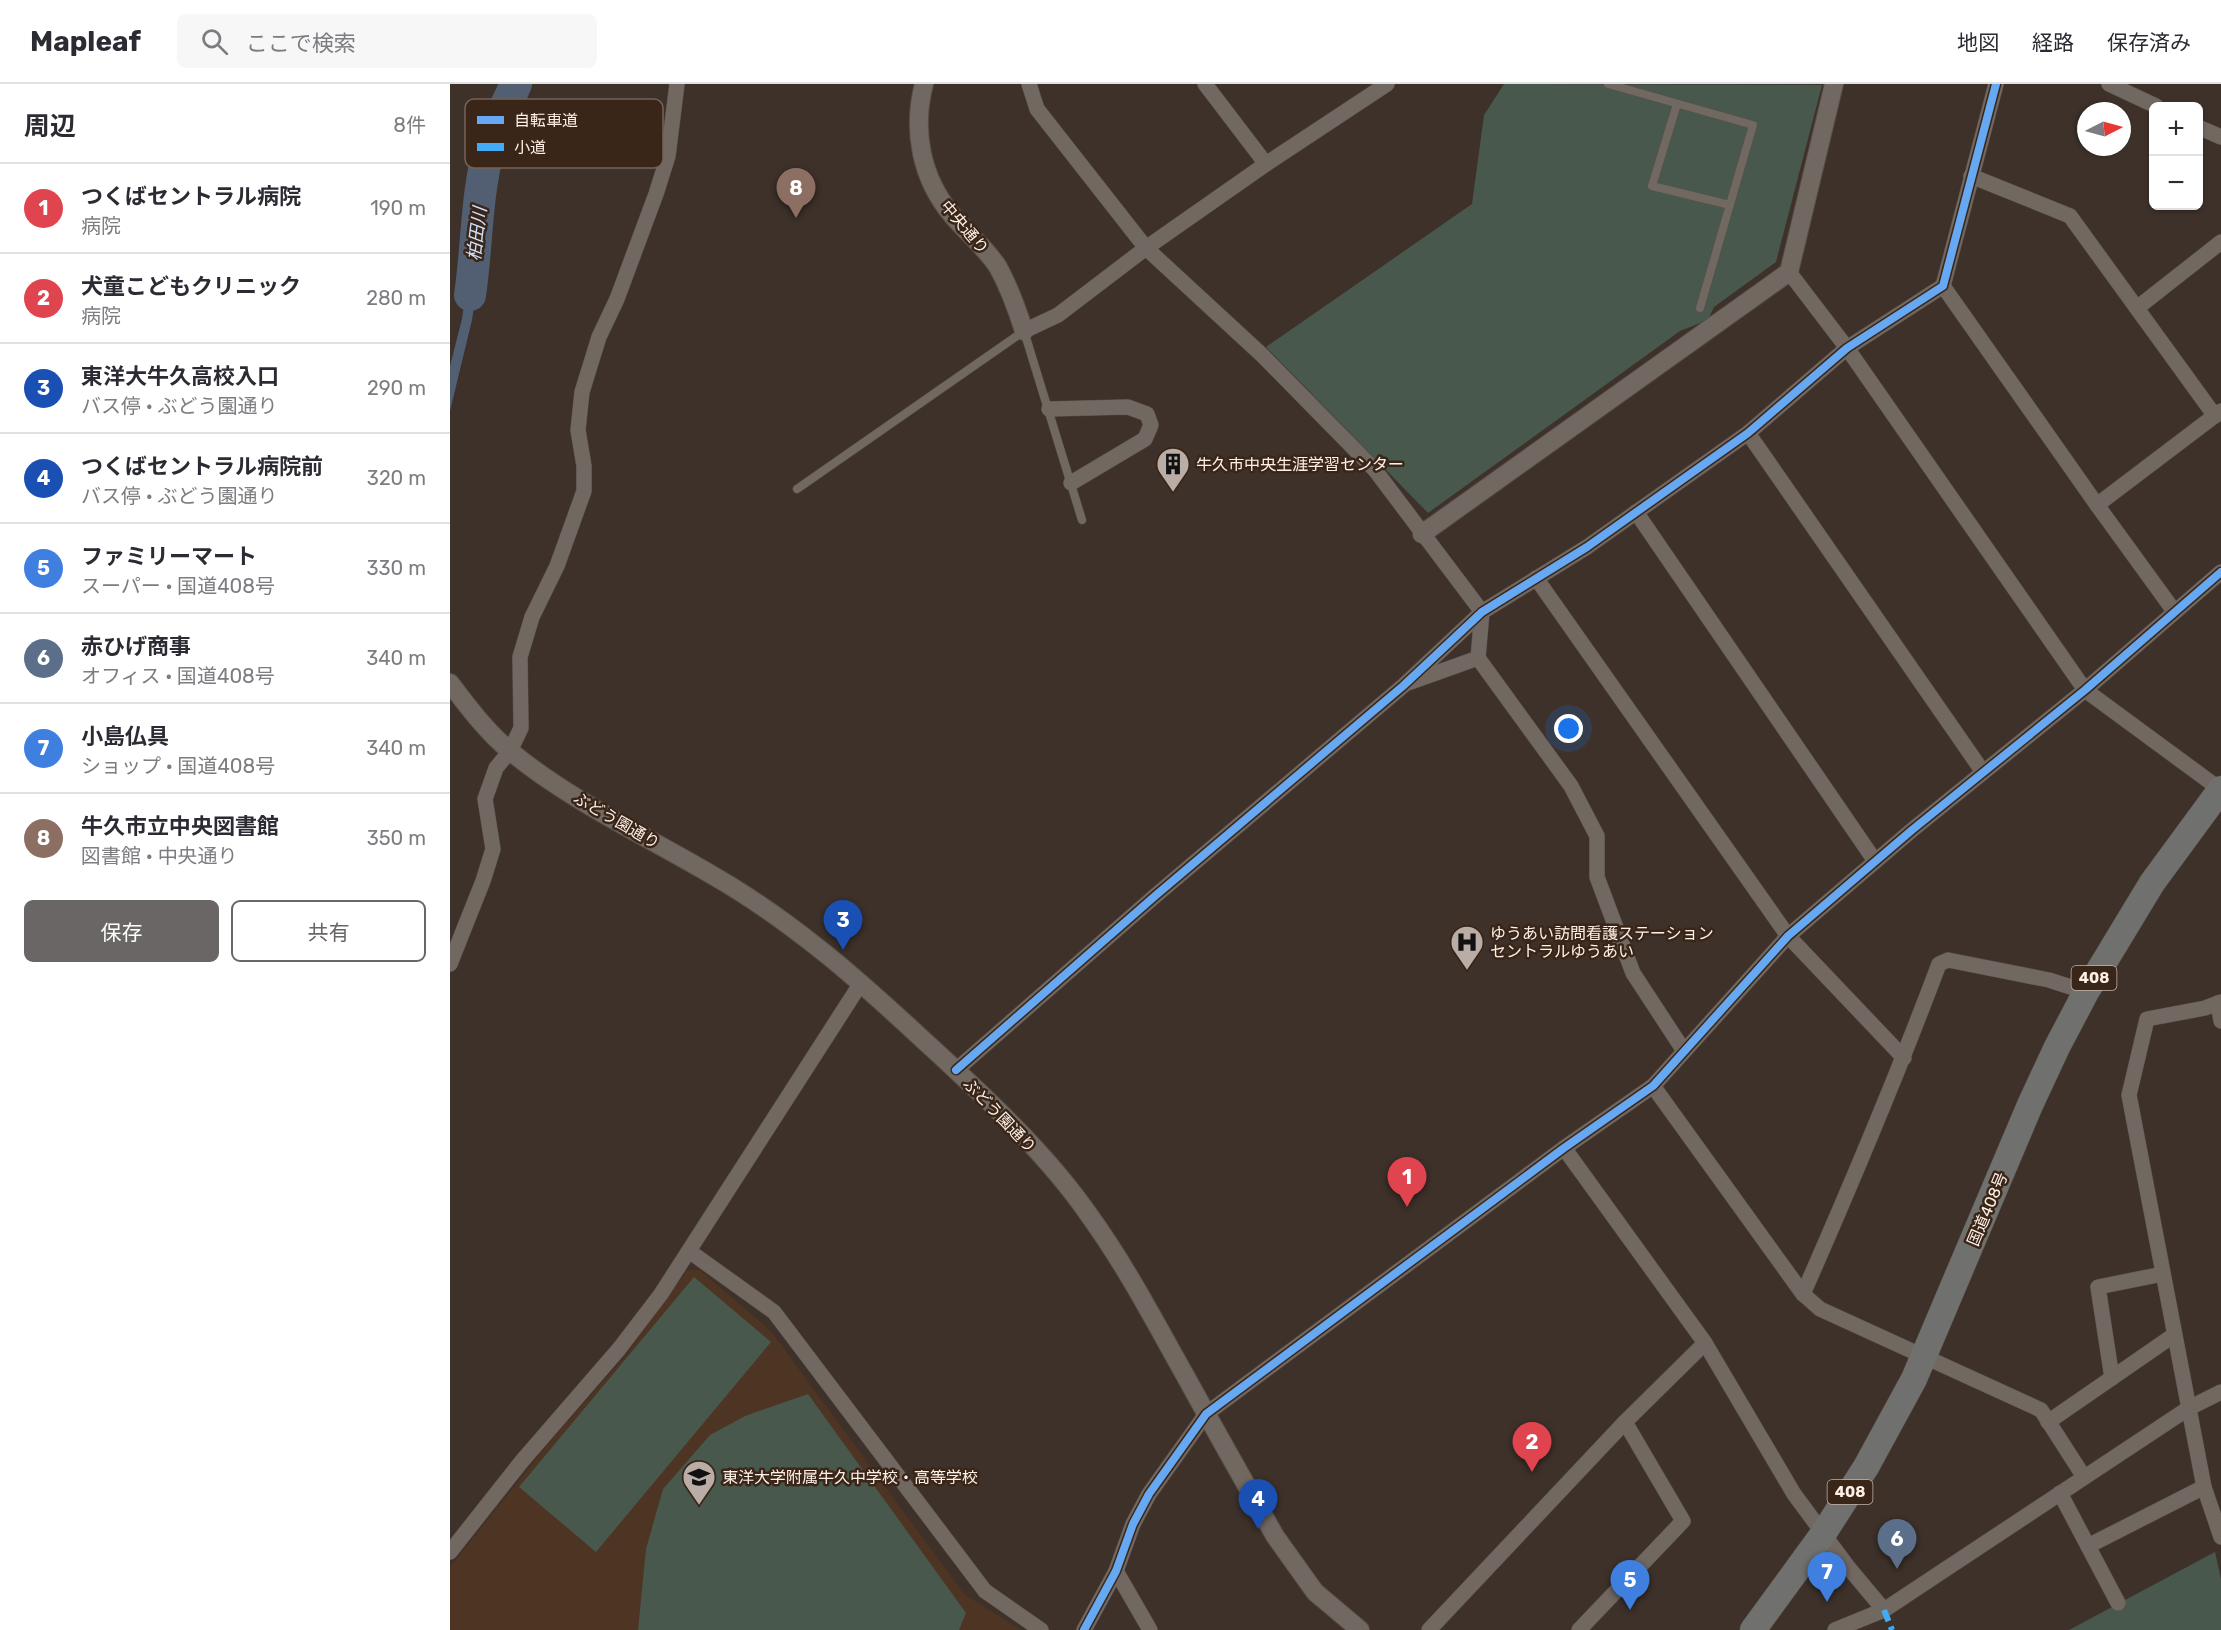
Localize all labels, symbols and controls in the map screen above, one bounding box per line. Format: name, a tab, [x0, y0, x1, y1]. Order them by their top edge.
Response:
search box	[177, 14, 597, 68]
text: Mapleaf	[30, 25, 141, 58]
icon: search	[198, 25, 231, 58]
text: ここで検索	[246, 30, 356, 57]
text: 地図	[1957, 30, 1999, 55]
text: 経路	[2032, 30, 2074, 55]
text: 保存済み	[2107, 30, 2191, 55]
legend	[465, 99, 663, 168]
north arrow	[2077, 102, 2131, 156]
map controls	[2149, 102, 2203, 210]
button: +	[2149, 102, 2203, 156]
text: 周辺	[24, 111, 76, 142]
text: 自転車道	[514, 111, 578, 130]
text: 8件	[393, 113, 426, 137]
text: 小道	[514, 138, 546, 157]
button: −	[2149, 156, 2203, 210]
pin: 8	[776, 168, 816, 218]
text: つくばセントラル病院	[81, 183, 301, 210]
text: 1	[39, 196, 48, 220]
text: 190 m	[370, 196, 426, 220]
street label: 中央通り	[937, 197, 992, 258]
water label: 柏田川	[463, 204, 491, 262]
text: 病院	[81, 214, 121, 238]
text: 犬童こどもクリニック	[81, 273, 301, 300]
text: 2	[37, 286, 50, 310]
text: 280 m	[366, 286, 426, 310]
text: 病院	[81, 304, 121, 328]
text: 東洋大牛久高校入口	[81, 363, 279, 390]
text: 3	[37, 376, 50, 400]
text: 290 m	[367, 376, 426, 400]
text: バス停 · ぶどう園通り	[81, 394, 277, 418]
building icon: 牛久市中央生涯学習センター	[1155, 446, 1191, 493]
text: つくばセントラル病院前	[81, 453, 323, 480]
place label: 牛久市中央生涯学習センター	[1196, 455, 1404, 474]
text: 4	[37, 466, 50, 490]
text: 320 m	[367, 466, 426, 490]
text: バス停 · ぶどう園通り	[81, 484, 277, 508]
text: ファミリーマート	[81, 543, 257, 570]
text: 5	[37, 556, 50, 580]
text: 330 m	[367, 556, 426, 580]
text: スーパー · 国道408号	[81, 574, 275, 598]
text: 赤ひげ商事	[81, 633, 191, 660]
text: 6	[37, 646, 50, 670]
text: 340 m	[366, 646, 426, 670]
text: オフィス · 国道408号	[81, 664, 275, 688]
your location	[1554, 714, 1583, 743]
text: 小島仏具	[81, 723, 169, 750]
text: 7	[38, 736, 49, 760]
text: 340 m	[366, 736, 426, 760]
text: ショップ · 国道408号	[81, 754, 275, 778]
street label: ぶどう園通り	[570, 788, 663, 853]
text: 牛久市立中央図書館	[81, 813, 279, 840]
text: 8	[37, 826, 50, 850]
text: 350 m	[367, 826, 426, 850]
text: 図書館 · 中央通り	[81, 844, 237, 868]
button: 保存	[24, 900, 219, 962]
button: 共有	[231, 900, 426, 962]
pin: 3	[824, 900, 862, 950]
hospital icon: ゆうあい訪問看護ステーション セントラルゆうあい	[1449, 924, 1485, 971]
place label: ゆうあい訪問看護ステーション セントラルゆうあい	[1490, 924, 1714, 961]
road number: 408	[2072, 966, 2116, 990]
street label: ぶどう園通り	[959, 1074, 1040, 1156]
pin: 1	[1388, 1158, 1426, 1207]
street label: 国道408号	[1963, 1169, 2011, 1249]
pin: 2	[1512, 1422, 1552, 1472]
school or university icon: 東洋大学附属牛久中学校・高等学校	[681, 1459, 717, 1506]
place label: 東洋大学附属牛久中学校・高等学校	[722, 1468, 978, 1487]
pin: 4	[1238, 1480, 1278, 1529]
road number: 408	[1828, 1480, 1872, 1504]
pin: 6	[1878, 1520, 1916, 1569]
pin: 7	[1808, 1552, 1846, 1602]
pin: 5	[1610, 1560, 1650, 1610]

